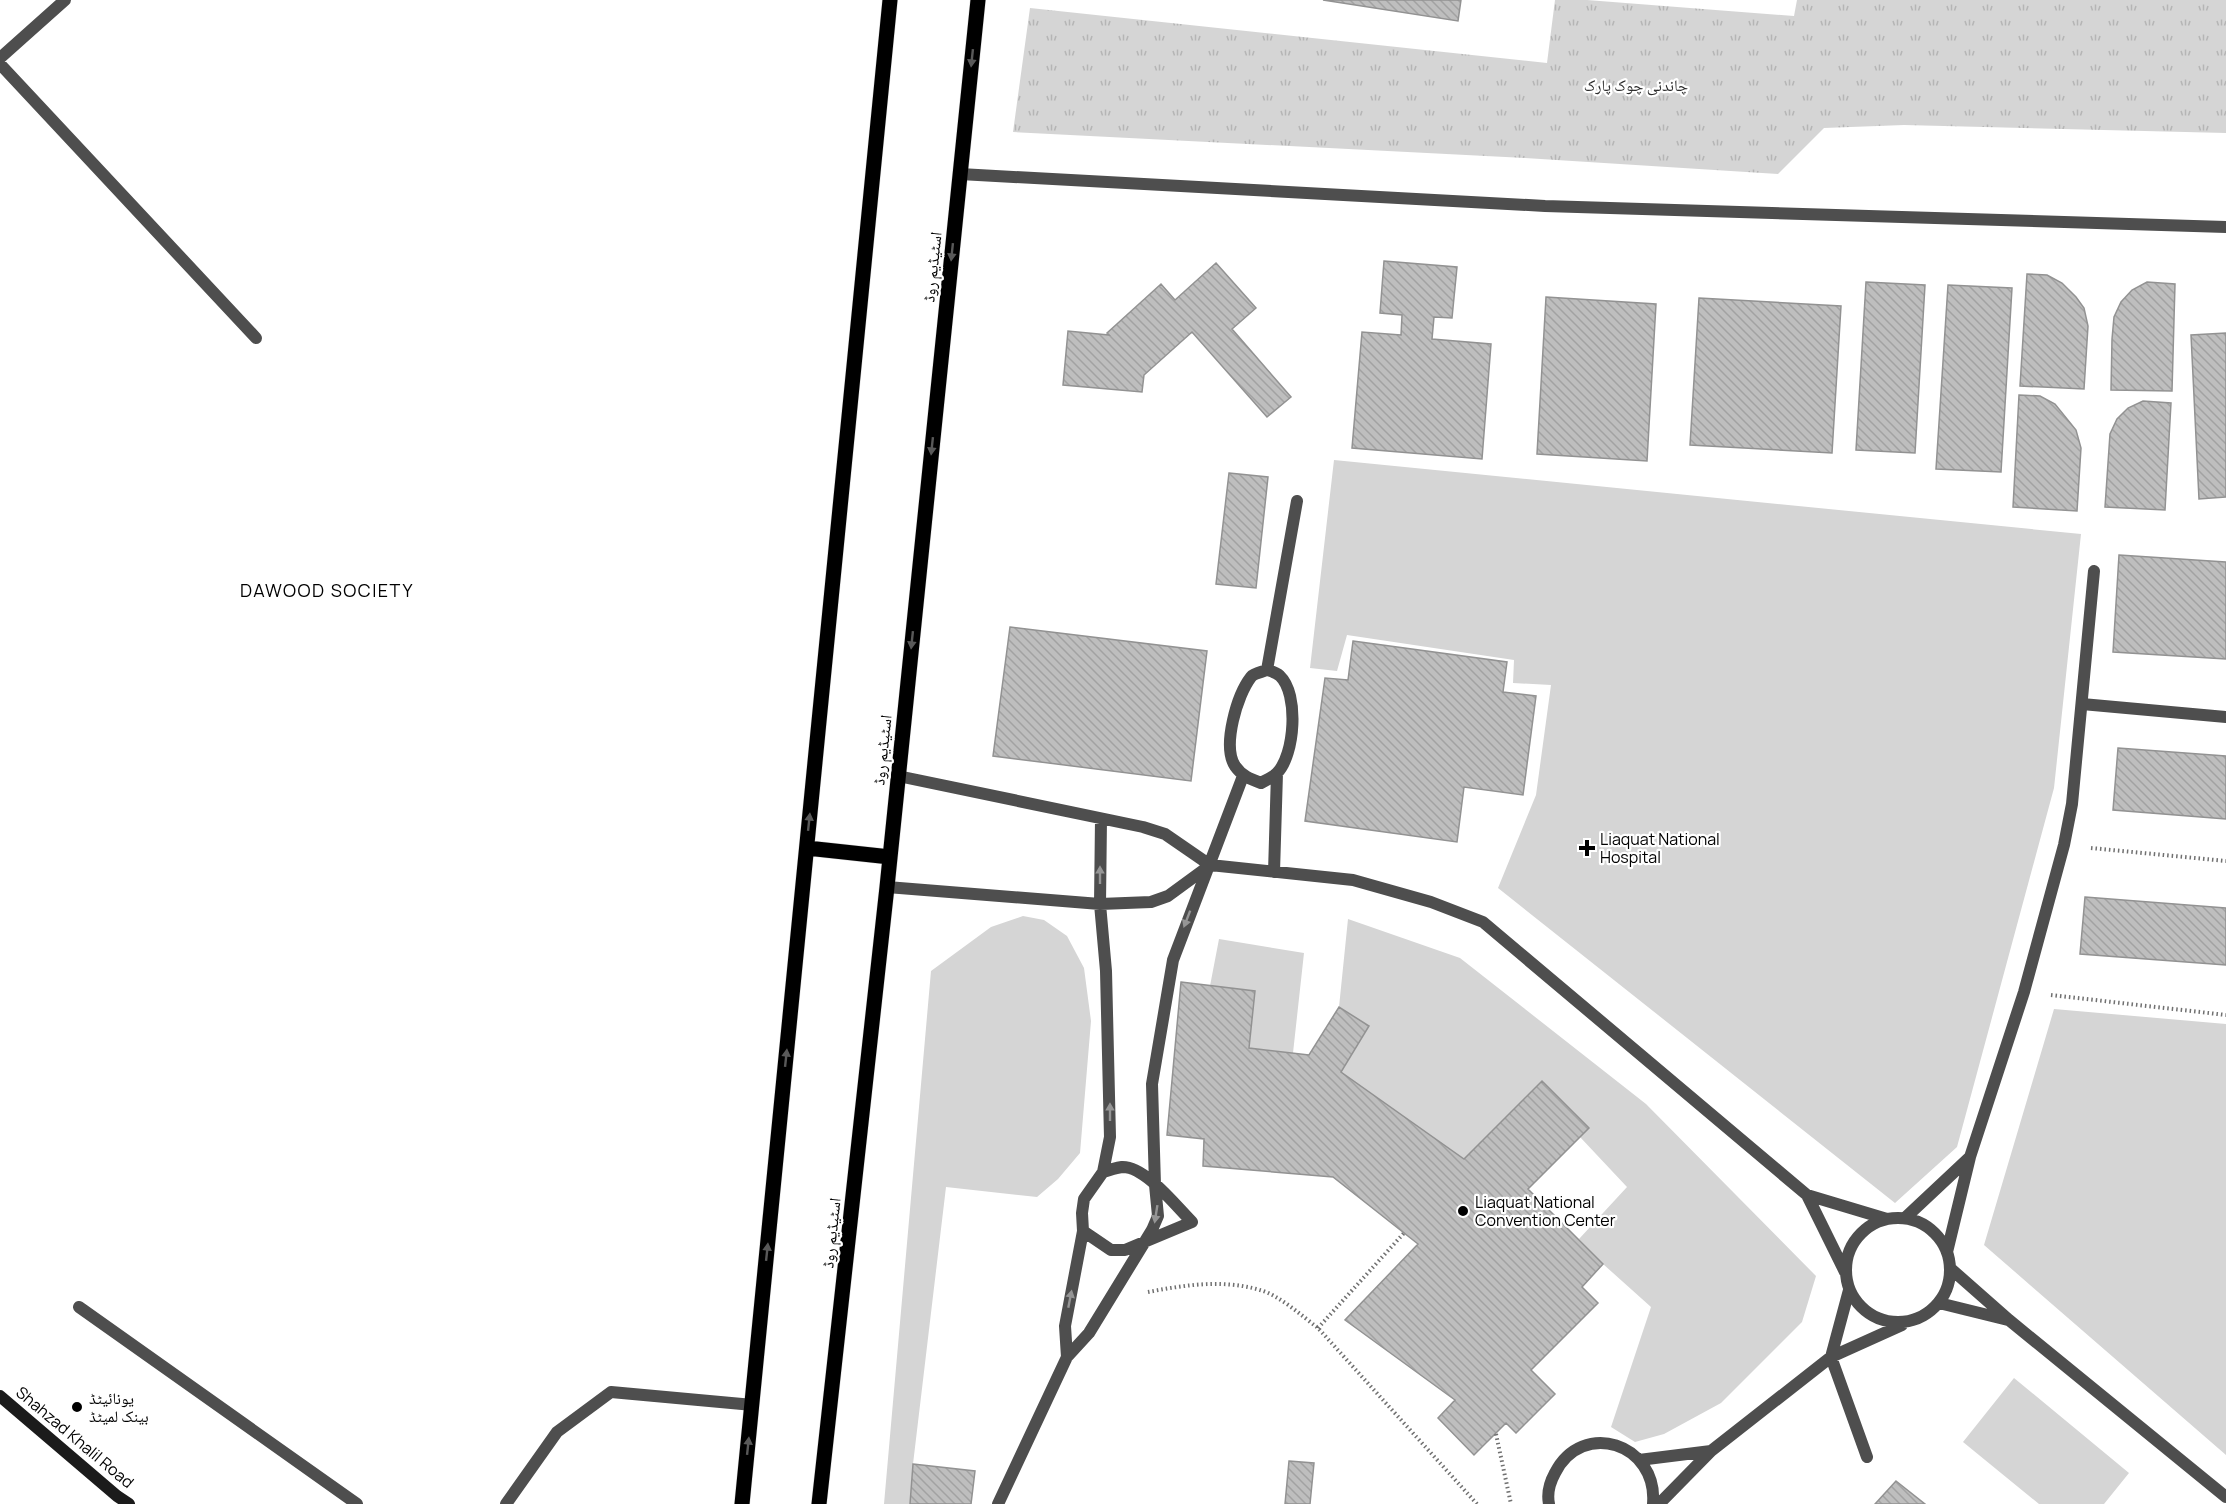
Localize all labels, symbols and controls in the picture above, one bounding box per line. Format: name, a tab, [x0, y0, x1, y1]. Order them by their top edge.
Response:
one-way arrow	[967, 49, 977, 68]
park label: چاندنی چوک پارک	[1584, 74, 1688, 96]
street label: اسٹیڈیم روڈ	[917, 231, 947, 303]
one-way arrow	[947, 243, 957, 262]
one-way arrow	[927, 437, 937, 456]
district label: DAWOOD SOCIETY	[240, 578, 414, 602]
one-way arrow	[907, 631, 916, 650]
street label: اسٹیڈیم روڈ	[867, 714, 897, 786]
one-way arrow	[805, 812, 814, 831]
place label: Liaquat National Hospital	[1600, 828, 1720, 868]
marker: Liaquat National Hospital	[1578, 839, 1596, 857]
one-way arrow	[1096, 866, 1105, 885]
one-way arrow	[1182, 910, 1191, 928]
one-way arrow	[781, 1048, 791, 1067]
one-way arrow	[1105, 1103, 1115, 1122]
place label: Liaquat National Convention Center	[1475, 1191, 1616, 1231]
street label: اسٹیڈیم روڈ	[816, 1197, 846, 1269]
marker: Liaquat National Convention Center	[1456, 1204, 1470, 1218]
one-way arrow	[1151, 1205, 1160, 1224]
one-way arrow	[762, 1242, 772, 1261]
one-way arrow	[1066, 1289, 1075, 1308]
street label: Shahzad Khalil Road	[11, 1381, 139, 1493]
place label: یونائیٹڈ بینک لمیٹڈ	[89, 1387, 149, 1427]
marker: یونائیٹڈ بینک لمیٹڈ	[70, 1400, 84, 1414]
one-way arrow	[743, 1436, 753, 1455]

